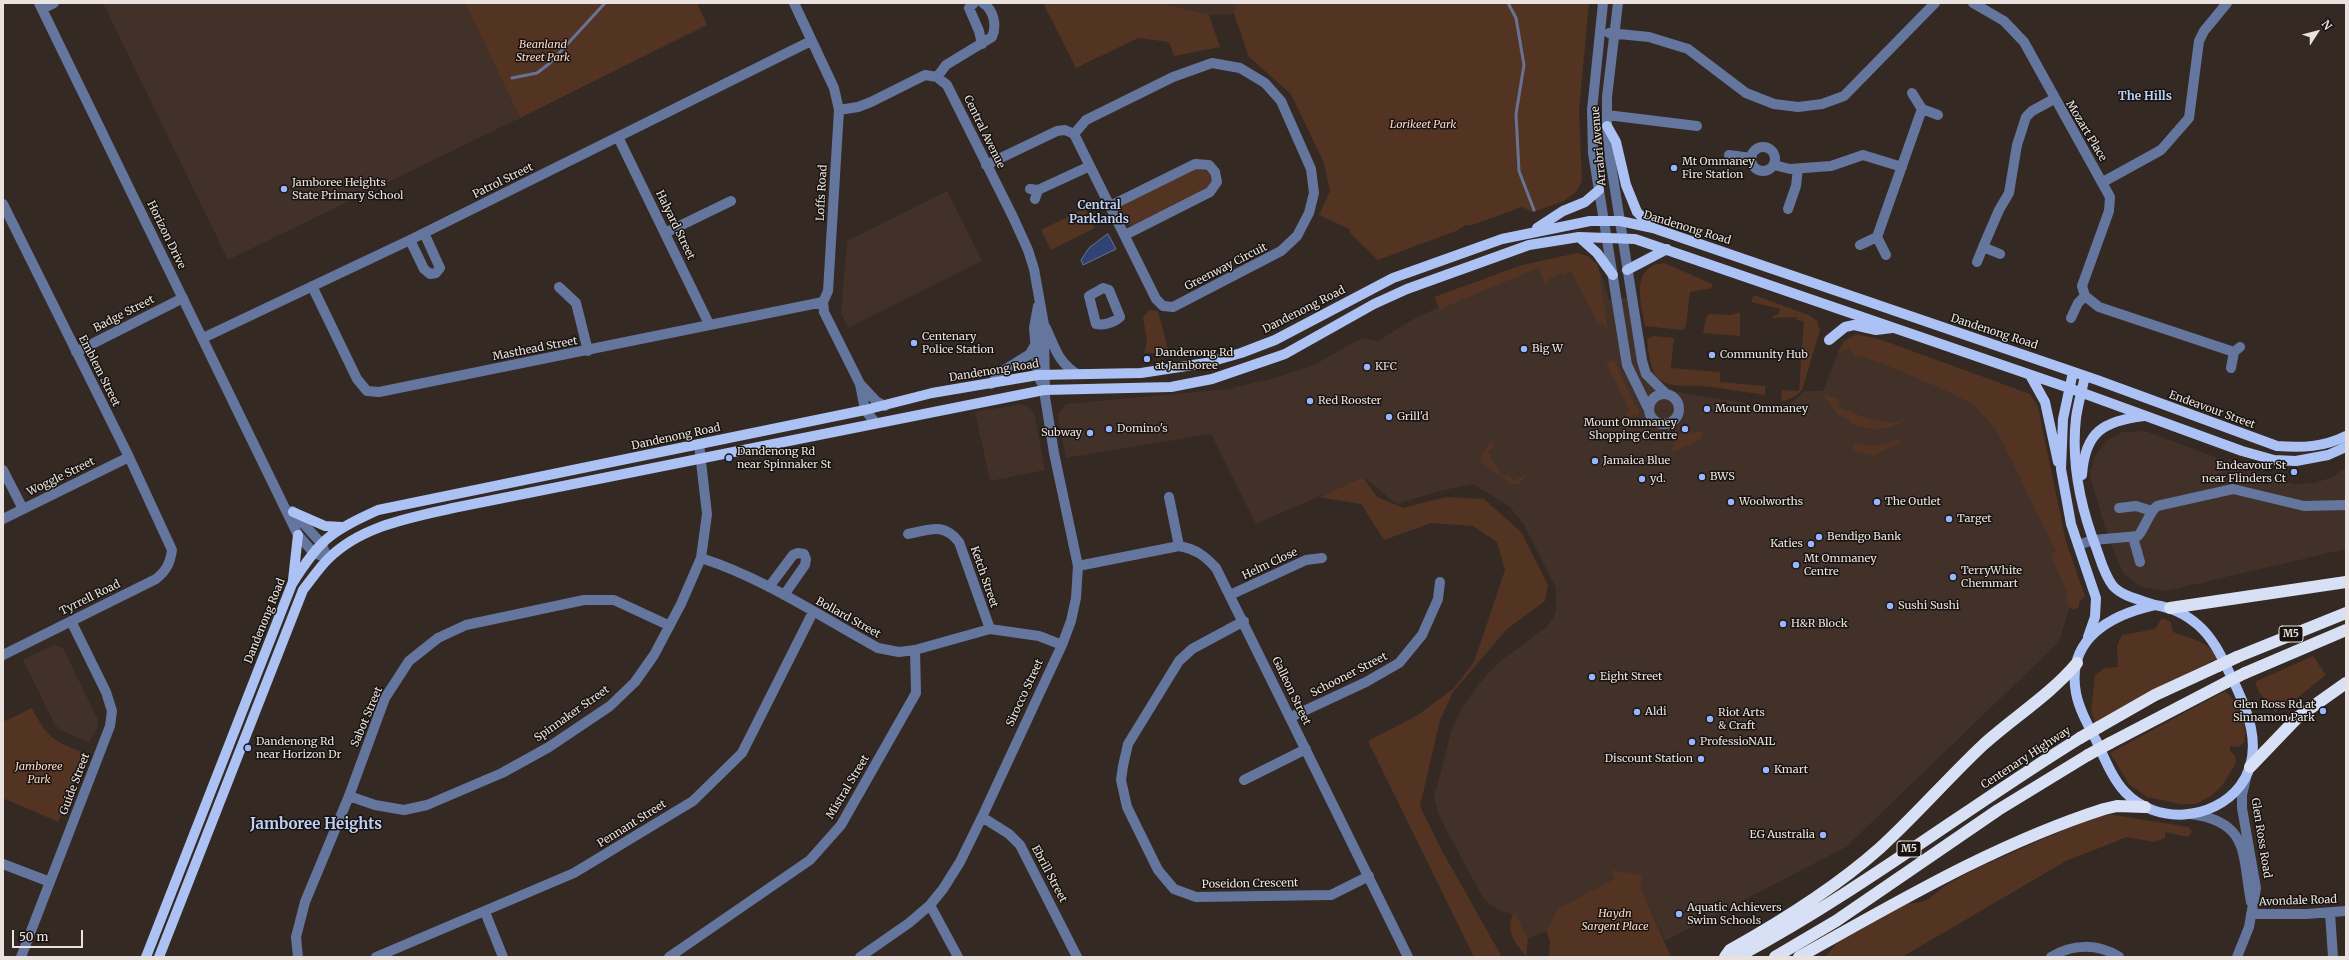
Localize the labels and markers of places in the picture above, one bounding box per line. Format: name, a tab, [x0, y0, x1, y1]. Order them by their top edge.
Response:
place label: Mt Ommaney Fire Station	[1682, 155, 1755, 181]
marker: Mt Ommaney Fire Station	[1669, 163, 1679, 173]
place label: Jamboree Heights State Primary School	[292, 176, 403, 202]
marker: Jamboree Heights State Primary School	[279, 184, 289, 194]
place label: Centenary Police Station	[922, 330, 994, 356]
marker: Centenary Police Station	[909, 338, 919, 348]
place label: Big W	[1532, 342, 1563, 356]
marker: Big W	[1519, 344, 1529, 354]
place label: Dandenong Rd at Jamboree	[1155, 346, 1233, 372]
place label: Community Hub	[1720, 348, 1808, 362]
marker: Community Hub	[1707, 350, 1717, 360]
marker: Dandenong Rd at Jamboree	[1142, 354, 1152, 364]
place label: KFC	[1375, 360, 1397, 374]
marker: KFC	[1362, 362, 1372, 372]
place label: Red Rooster	[1318, 394, 1382, 408]
marker: Red Rooster	[1305, 396, 1315, 406]
place label: Mount Ommaney	[1715, 402, 1808, 416]
marker: Mount Ommaney	[1702, 404, 1712, 414]
place label: Grill'd	[1397, 410, 1429, 424]
marker: Grill'd	[1384, 412, 1394, 422]
place label: Mount Ommaney Shopping Centre	[1584, 416, 1677, 442]
place label: Domino's	[1117, 422, 1168, 436]
marker: Domino's	[1104, 424, 1114, 434]
marker: Mount Ommaney Shopping Centre	[1680, 424, 1690, 434]
place label: Subway	[1041, 426, 1082, 440]
marker: Subway	[1085, 428, 1095, 438]
place label: Dandenong Rd near Spinnaker St	[737, 445, 831, 471]
marker: Dandenong Rd near Spinnaker St	[724, 453, 734, 463]
place label: Jamaica Blue	[1603, 454, 1670, 468]
marker: Jamaica Blue	[1590, 456, 1600, 466]
place label: Endeavour St near Flinders Ct	[2202, 459, 2286, 485]
marker: Endeavour St near Flinders Ct	[2289, 467, 2299, 477]
place label: BWS	[1710, 470, 1735, 484]
place label: yd.	[1650, 472, 1666, 486]
marker: BWS	[1697, 472, 1707, 482]
marker: yd.	[1637, 474, 1647, 484]
place label: Woolworths	[1739, 495, 1803, 509]
place label: The Outlet	[1885, 495, 1941, 509]
marker: Woolworths	[1726, 497, 1736, 507]
marker: The Outlet	[1872, 497, 1882, 507]
place label: Target	[1957, 512, 1992, 526]
marker: Target	[1944, 514, 1954, 524]
place label: Bendigo Bank	[1827, 530, 1901, 544]
marker: Bendigo Bank	[1814, 532, 1824, 542]
place label: Katies	[1770, 537, 1803, 551]
marker: Katies	[1806, 539, 1816, 549]
place label: Mt Ommaney Centre	[1804, 552, 1877, 578]
marker: Mt Ommaney Centre	[1791, 560, 1801, 570]
place label: TerryWhite Chemmart	[1961, 564, 2022, 590]
marker: TerryWhite Chemmart	[1948, 572, 1958, 582]
place label: Sushi Sushi	[1898, 599, 1959, 613]
marker: Sushi Sushi	[1885, 601, 1895, 611]
place label: H&R Block	[1791, 617, 1848, 631]
marker: H&R Block	[1778, 619, 1788, 629]
place label: Eight Street	[1600, 670, 1662, 684]
marker: Eight Street	[1587, 672, 1597, 682]
place label: Glen Ross Rd at Sinnamon Park	[2233, 698, 2315, 724]
place label: Aldi	[1645, 705, 1667, 719]
place label: Riot Arts & Craft	[1718, 706, 1765, 732]
marker: Glen Ross Rd at Sinnamon Park	[2318, 706, 2328, 716]
marker: Aldi	[1632, 707, 1642, 717]
marker: Riot Arts & Craft	[1705, 714, 1715, 724]
place label: Dandenong Rd near Horizon Dr	[256, 735, 341, 761]
place label: ProfessioNAIL	[1700, 735, 1775, 749]
marker: ProfessioNAIL	[1687, 737, 1697, 747]
marker: Dandenong Rd near Horizon Dr	[243, 743, 253, 753]
place label: Discount Station	[1605, 752, 1693, 766]
marker: Discount Station	[1696, 754, 1706, 764]
place label: Kmart	[1774, 763, 1808, 777]
marker: Kmart	[1761, 765, 1771, 775]
place label: EG Australia	[1750, 828, 1815, 842]
marker: EG Australia	[1818, 830, 1828, 840]
place label: Aquatic Achievers Swim Schools	[1687, 901, 1782, 927]
marker: Aquatic Achievers Swim Schools	[1674, 909, 1684, 919]

